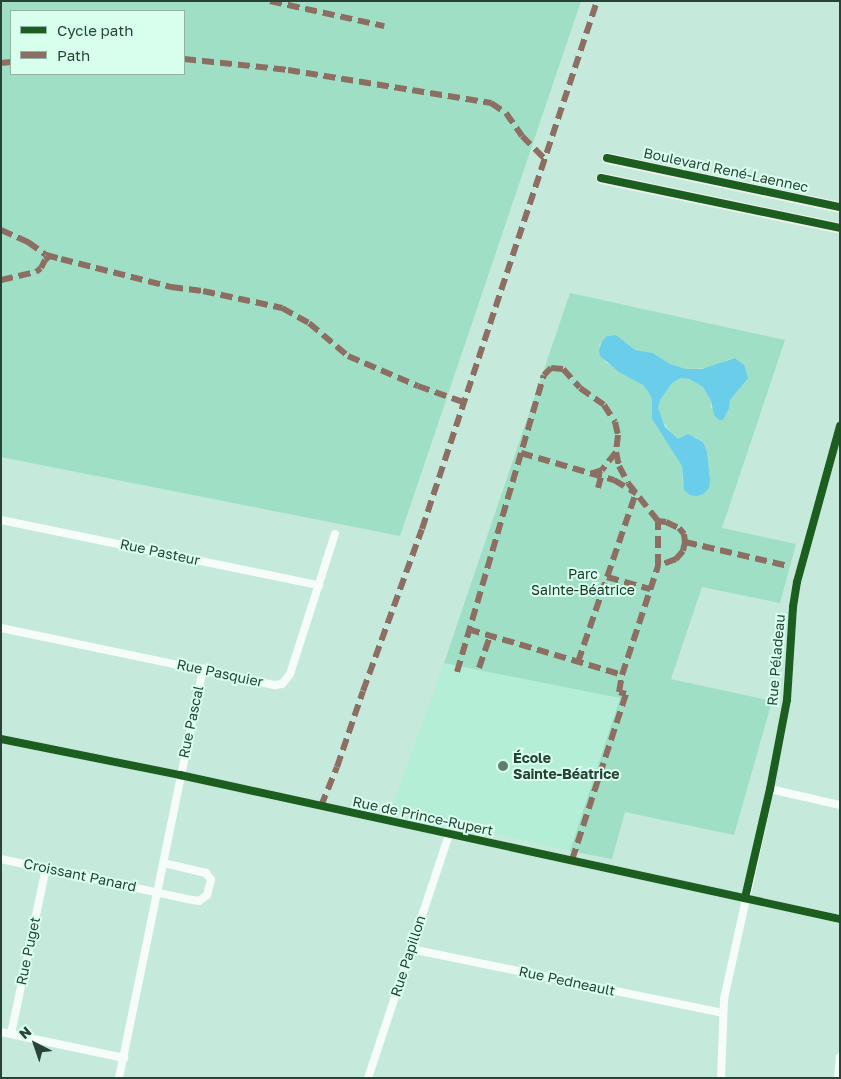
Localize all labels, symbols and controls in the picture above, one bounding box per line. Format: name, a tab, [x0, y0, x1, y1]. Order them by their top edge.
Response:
legend	[10, 10, 185, 75]
text: Cycle path	[57, 21, 133, 39]
text: Path	[57, 46, 90, 64]
street label: Boulevard René-Laennec	[642, 144, 810, 196]
street label: Rue Pasteur	[118, 535, 202, 569]
park label: Parc Sainte-Béatrice	[531, 566, 635, 598]
street label: Rue Péladeau	[764, 613, 788, 707]
street label: Rue Pasquier	[175, 656, 265, 690]
street label: Rue Pascal	[175, 684, 207, 760]
place label: École Sainte-Béatrice	[513, 750, 619, 782]
marker: École Sainte-Béatrice	[497, 760, 509, 772]
street label: Rue de Prince-Rupert	[351, 793, 495, 839]
street label: Croissant Panard	[22, 855, 138, 895]
street label: Rue Papillon	[387, 913, 429, 999]
street label: Rue Puget	[13, 915, 43, 987]
street label: Rue Pedneault	[517, 963, 617, 999]
north arrow	[10, 1019, 60, 1069]
text: N	[15, 1022, 34, 1042]

